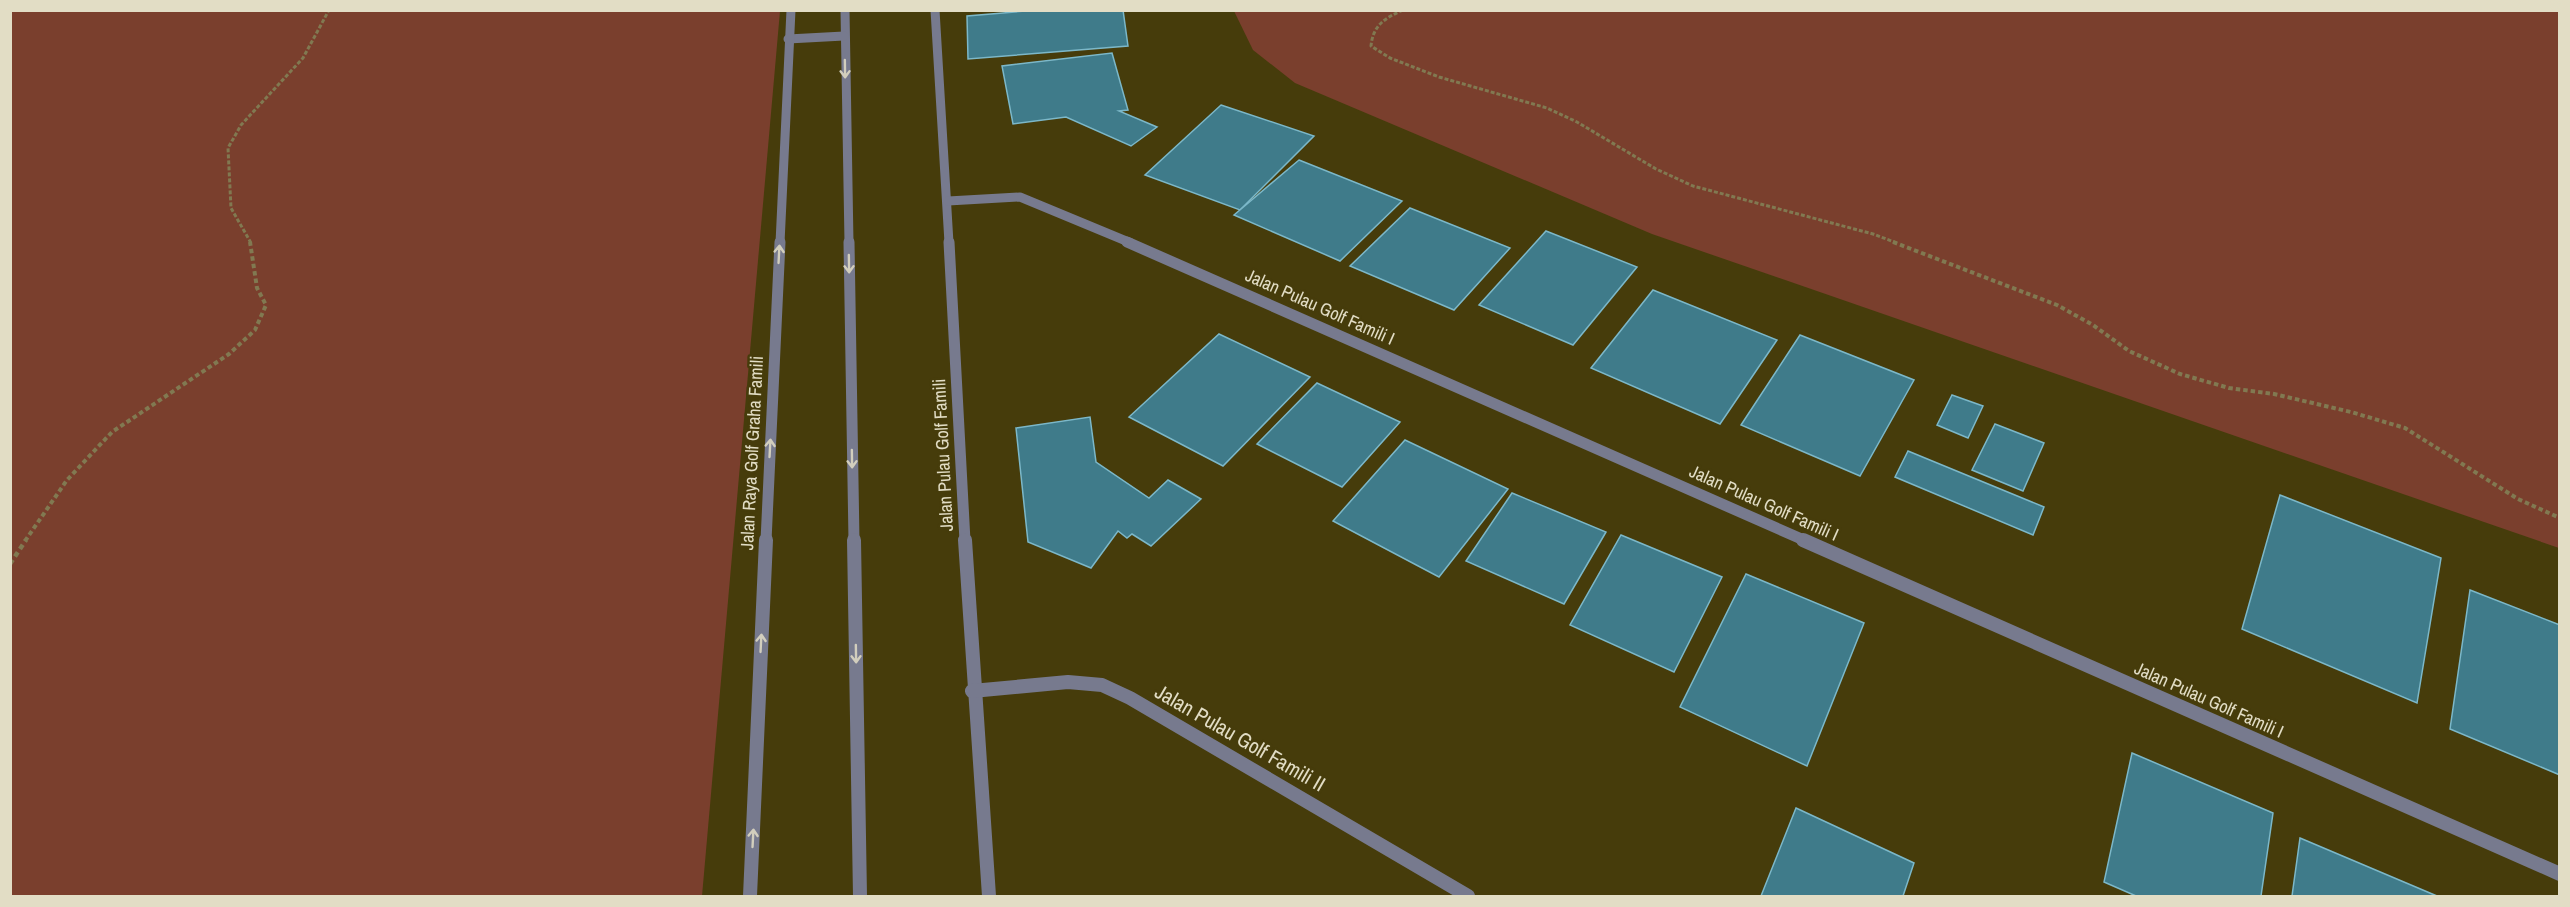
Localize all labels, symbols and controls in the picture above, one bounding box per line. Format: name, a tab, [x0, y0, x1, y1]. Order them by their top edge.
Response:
one-way arrow	[839, 58, 851, 78]
one-way arrow	[773, 244, 784, 264]
one-way arrow	[843, 253, 854, 273]
street label: Jalan Pulau Golf Famili I	[1242, 262, 1399, 351]
street label: Jalan Raya Golf Graha Famili	[734, 355, 769, 551]
street label: Jalan Pulau Golf Famili	[926, 378, 959, 532]
one-way arrow	[764, 439, 775, 459]
one-way arrow	[846, 448, 858, 468]
street label: Jalan Pulau Golf Famili I	[1686, 458, 1843, 547]
one-way arrow	[756, 634, 767, 654]
one-way arrow	[850, 643, 862, 663]
street label: Jalan Pulau Golf Famili I	[2131, 655, 2288, 744]
street label: Jalan Pulau Golf Famili II	[1150, 677, 1331, 798]
one-way arrow	[747, 829, 758, 849]

